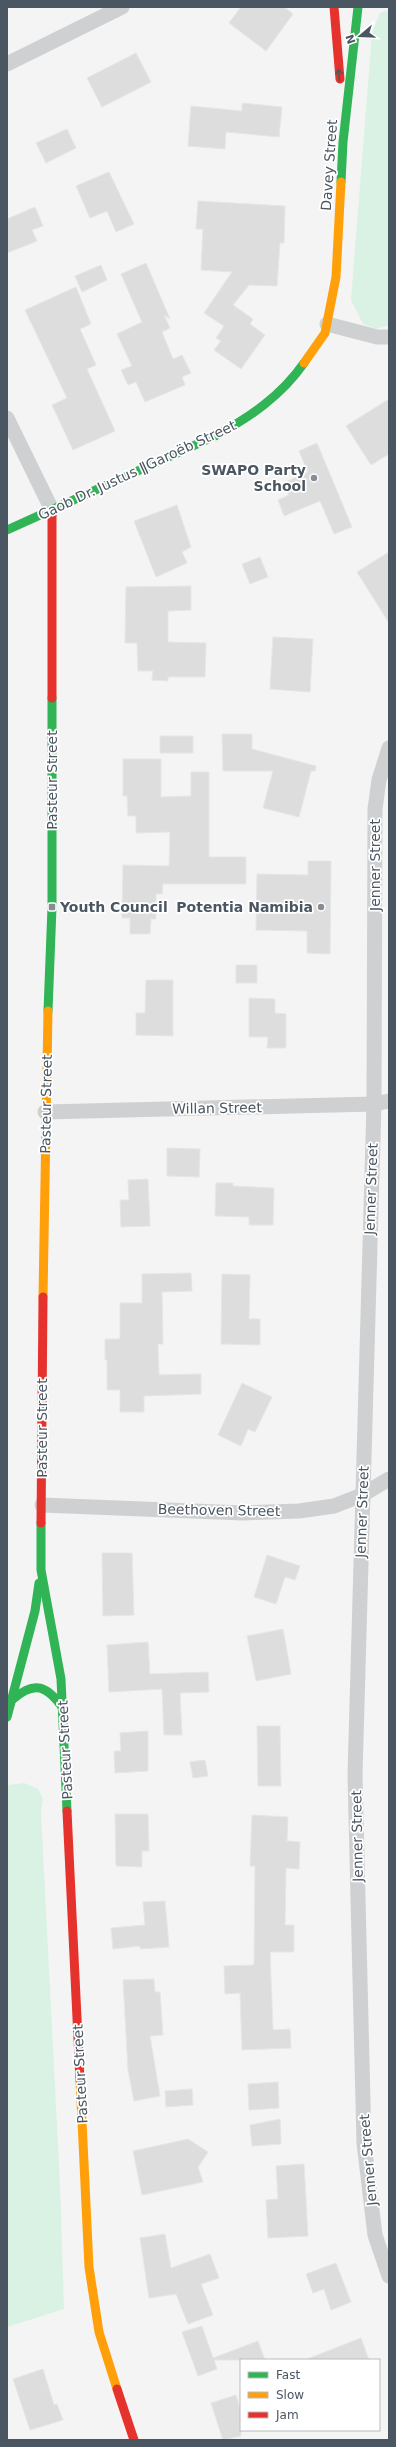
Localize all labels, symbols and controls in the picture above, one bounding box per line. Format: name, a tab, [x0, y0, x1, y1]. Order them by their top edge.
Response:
north arrow	[340, 16, 380, 56]
text: N	[343, 33, 359, 46]
one-way arrow	[336, 69, 343, 82]
street label: Davey Street	[318, 118, 340, 211]
street label: Gaob Dr. Justus ǁGaroëb Street	[35, 417, 239, 523]
place label: SWAPO Party School	[201, 462, 306, 494]
marker: SWAPO Party School	[309, 473, 319, 483]
street label: Pasteur Street	[44, 730, 60, 830]
street label: Jenner Street	[367, 819, 383, 912]
place label: Youth Council	[59, 899, 168, 915]
place label: Potentia Namibia	[176, 899, 313, 915]
marker: Youth Council	[47, 902, 57, 912]
marker: Potentia Namibia	[316, 902, 326, 912]
street label: Pasteur Street	[37, 1054, 55, 1154]
street label: Willan Street	[172, 1099, 262, 1117]
street label: Jenner Street	[361, 1142, 381, 1236]
street label: Pasteur Street	[34, 1378, 50, 1478]
street label: Jenner Street	[352, 1465, 372, 1559]
street label: Beethoven Street	[158, 1501, 281, 1519]
street label: Pasteur Street	[54, 1699, 76, 1800]
street label: Jenner Street	[348, 1789, 366, 1883]
street label: Pasteur Street	[69, 2023, 91, 2124]
street label: Jenner Street	[356, 2113, 380, 2207]
legend	[240, 2359, 380, 2431]
text: Fast	[276, 2368, 300, 2382]
text: Slow	[276, 2388, 304, 2402]
text: Jam	[275, 2408, 299, 2422]

